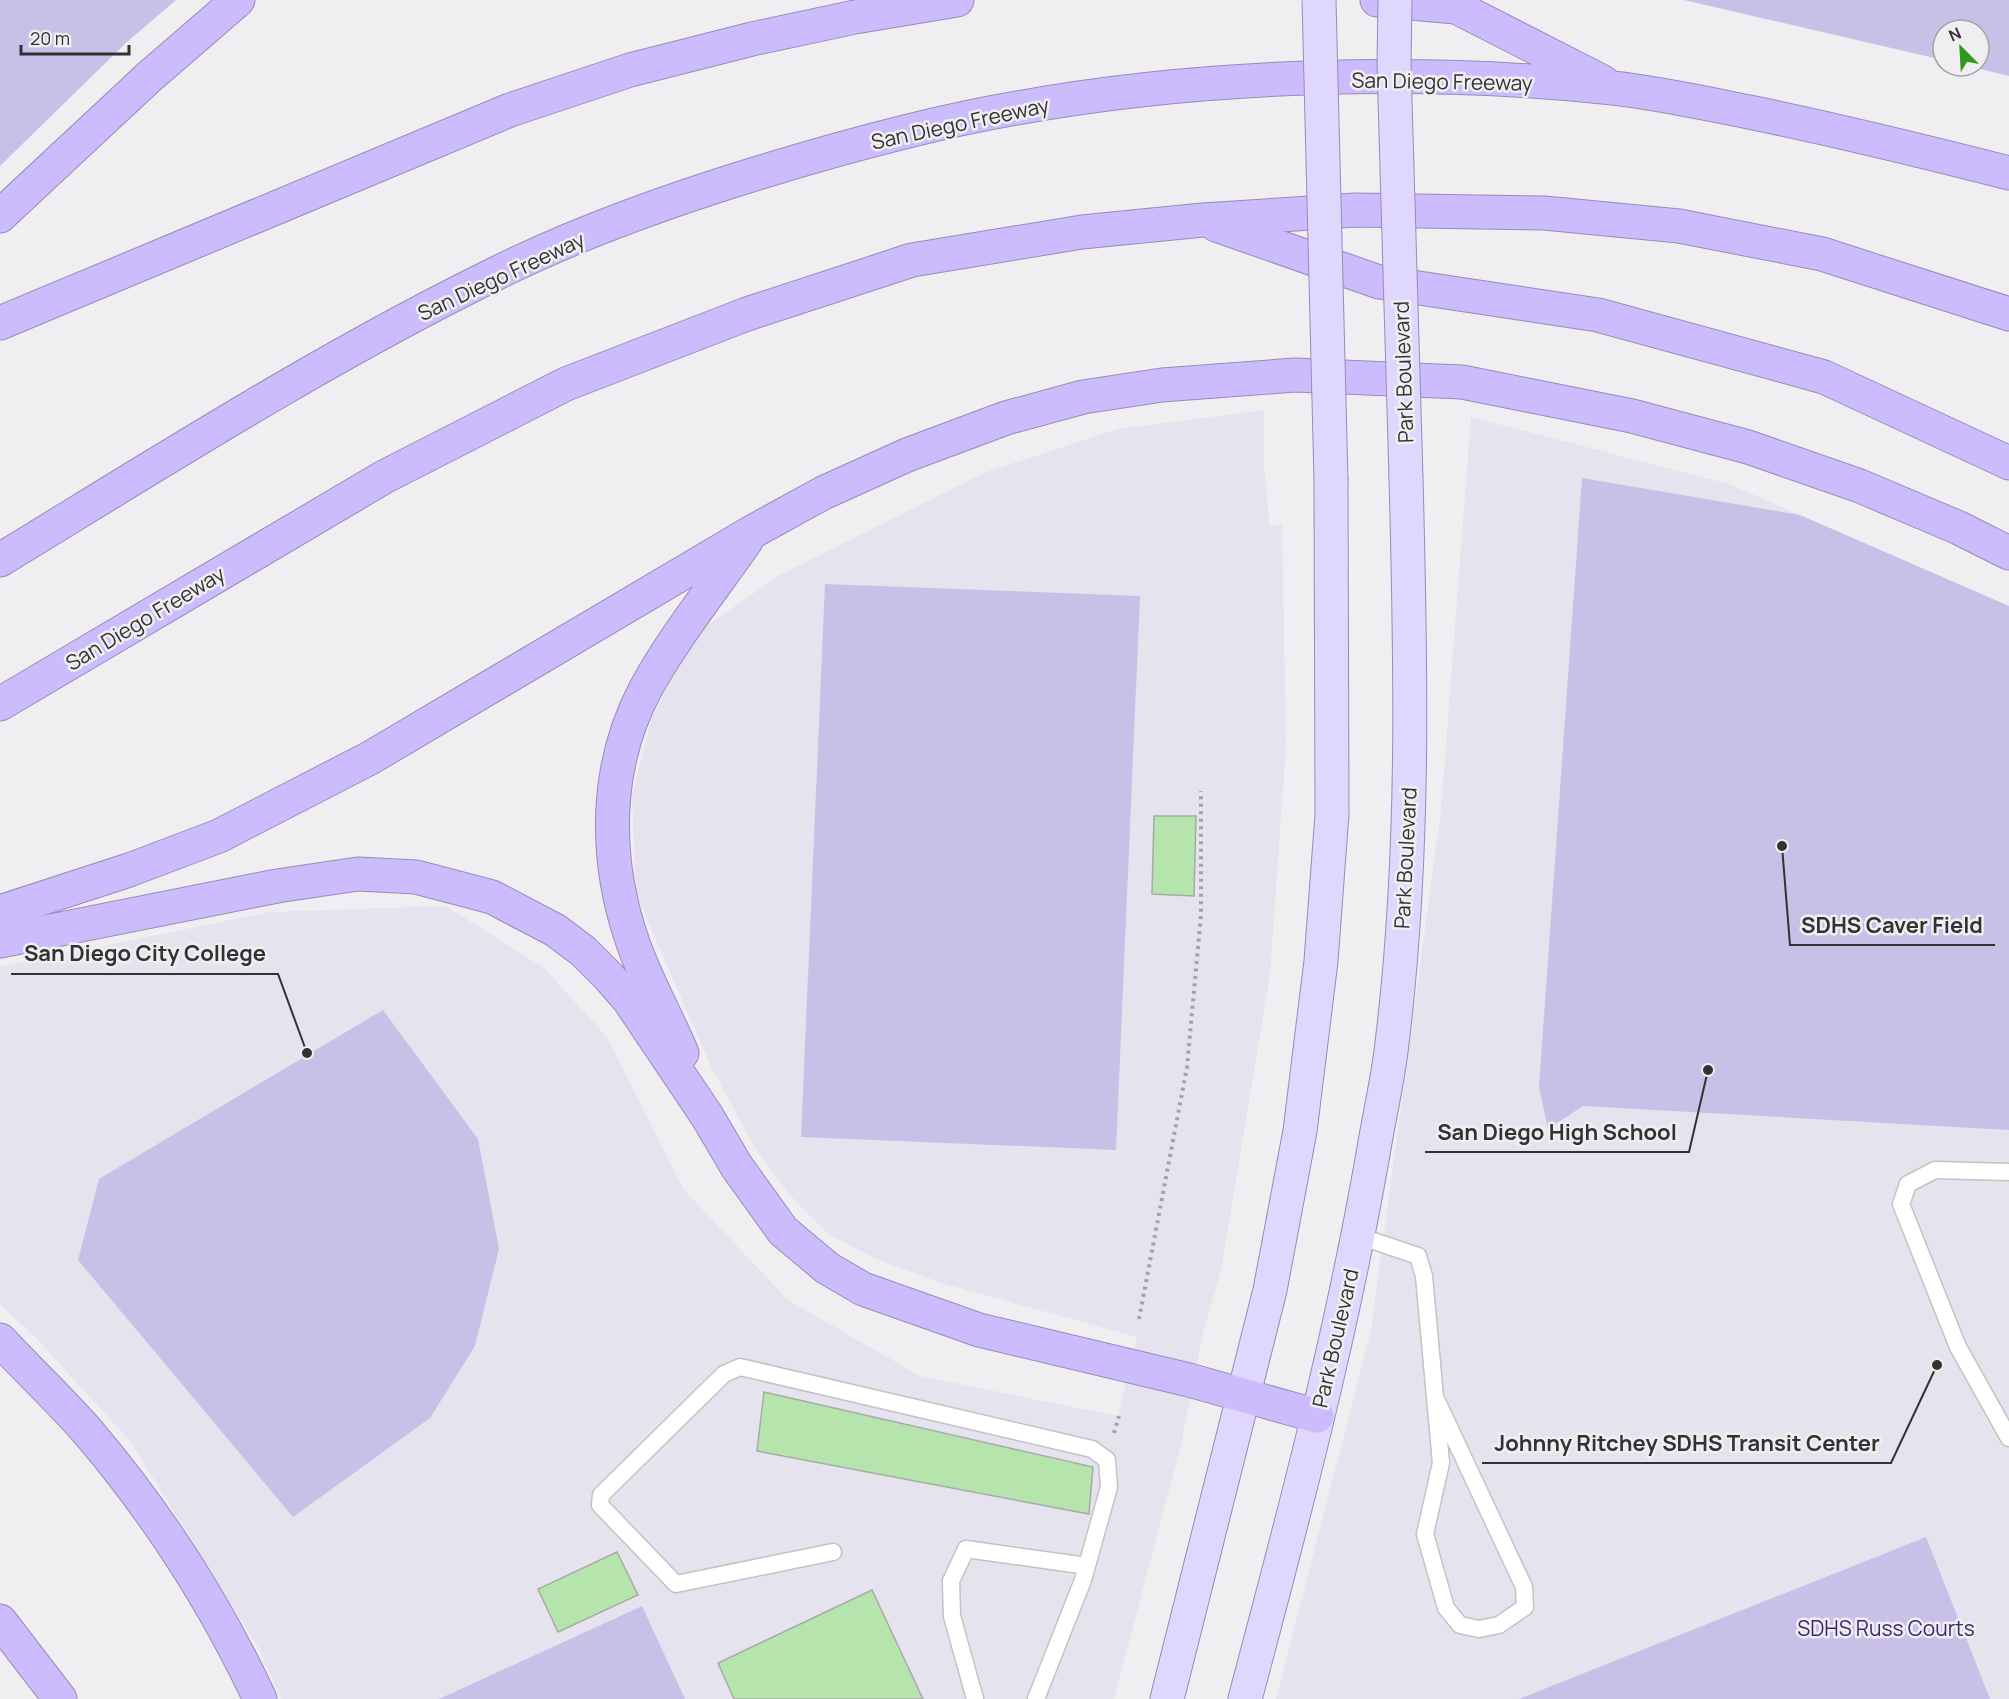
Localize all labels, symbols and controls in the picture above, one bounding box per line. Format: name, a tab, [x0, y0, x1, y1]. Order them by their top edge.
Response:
scale bar	[21, 18, 129, 56]
north arrow	[1931, 18, 1991, 78]
text: N	[1945, 22, 1965, 47]
text: 20 m	[30, 26, 70, 50]
street label: San Diego Freeway	[1351, 65, 1533, 97]
street label: San Diego Freeway	[868, 90, 1052, 156]
street label: San Diego Freeway	[413, 225, 589, 327]
street label: Park Boulevard	[1387, 301, 1419, 443]
street label: San Diego Freeway	[60, 559, 230, 677]
street label: Park Boulevard	[1387, 786, 1423, 930]
callout: SDHS Caver Field	[1790, 905, 1995, 945]
text: SDHS Caver Field	[1801, 910, 1983, 940]
callout: San Diego City College	[11, 934, 278, 974]
text: San Diego City College	[24, 938, 266, 968]
callout: San Diego High School	[1425, 1112, 1689, 1152]
text: San Diego High School	[1437, 1117, 1677, 1147]
street label: Park Boulevard	[1305, 1266, 1365, 1410]
callout: Johnny Ritchey SDHS Transit Center	[1482, 1423, 1891, 1463]
text: Johnny Ritchey SDHS Transit Center	[1494, 1428, 1880, 1458]
park label: SDHS Russ Courts	[1797, 1614, 1975, 1642]

